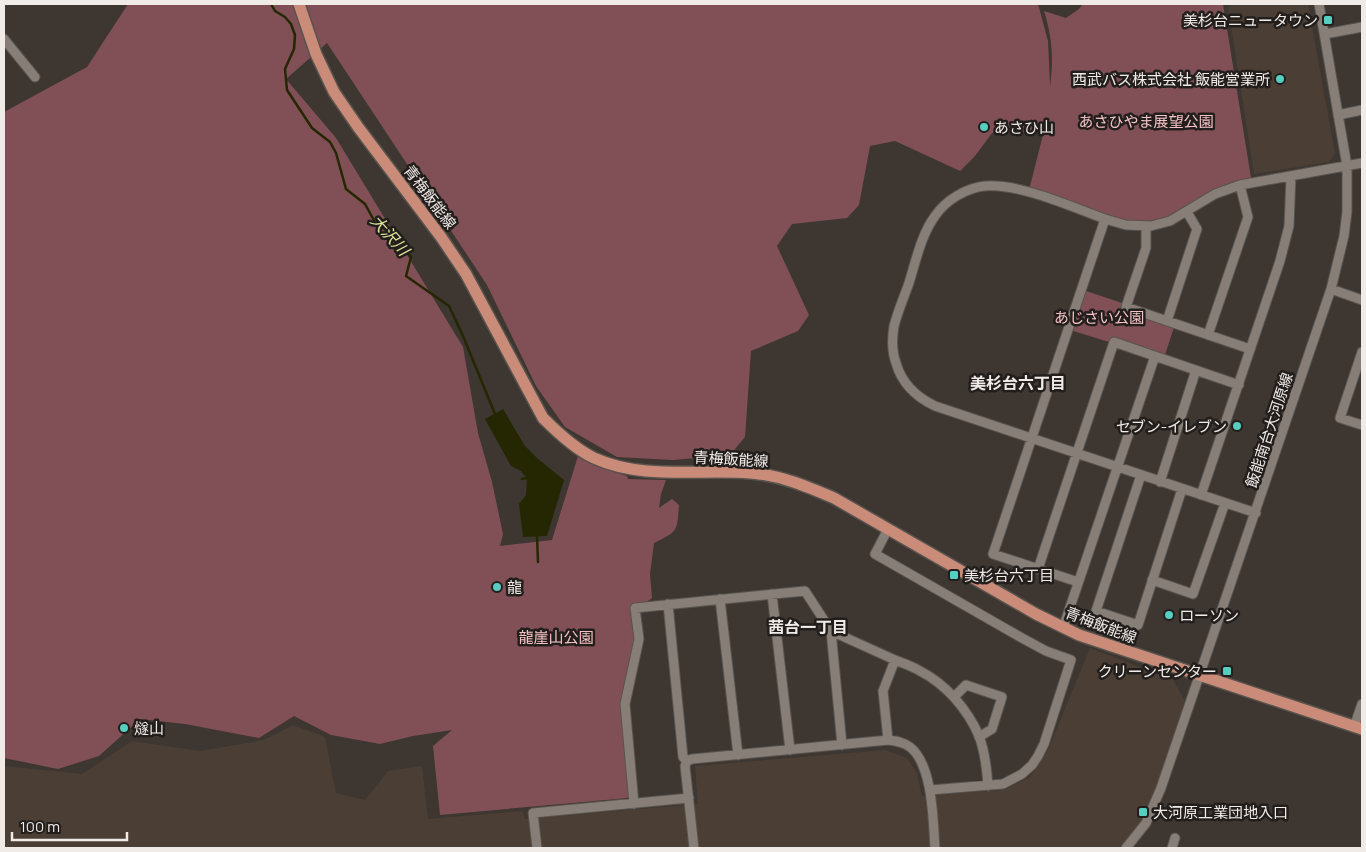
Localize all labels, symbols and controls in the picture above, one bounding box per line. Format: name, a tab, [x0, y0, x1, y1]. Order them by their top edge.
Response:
place label: 美杉台ニュータウン	[1183, 10, 1318, 31]
marker: 美杉台ニュータウン	[1322, 14, 1334, 26]
place label: 西武バス株式会社 飯能営業所	[1072, 69, 1270, 90]
marker: 西武バス株式会社 飯能営業所	[1274, 73, 1286, 85]
park label: あさひやま展望公園	[1078, 111, 1214, 132]
place label: あさひ山	[994, 117, 1054, 138]
marker: あさひ山	[978, 121, 990, 133]
street label: 青梅飯能線	[399, 161, 461, 233]
water label: 大沢川	[366, 210, 416, 262]
park label: あじさい公園	[1054, 307, 1144, 328]
street label: 飯能南台大河原線	[1240, 370, 1298, 490]
district label: 美杉台六丁目	[970, 372, 1066, 394]
place label: セブン-イレブン	[1116, 416, 1227, 437]
marker: セブン-イレブン	[1231, 420, 1243, 432]
street label: 青梅飯能線	[693, 447, 769, 471]
place label: 美杉台六丁目	[964, 565, 1054, 586]
marker: 美杉台六丁目	[948, 569, 960, 581]
place label: 龍	[507, 577, 522, 598]
marker: 龍	[491, 581, 503, 593]
street label: 青梅飯能線	[1062, 602, 1140, 648]
place label: ローソン	[1179, 605, 1239, 626]
marker: ローソン	[1163, 609, 1175, 621]
district label: 茜台一丁目	[768, 616, 848, 638]
park label: 龍崖山公園	[518, 627, 594, 648]
place label: クリーンセンター	[1098, 661, 1217, 682]
marker: クリーンセンター	[1221, 665, 1233, 677]
place label: 燧山	[134, 718, 164, 739]
marker: 燧山	[118, 722, 130, 734]
place label: 大河原工業団地入口	[1153, 802, 1288, 823]
marker: 大河原工業団地入口	[1137, 806, 1149, 818]
scale bar	[12, 810, 128, 842]
text: 100 m	[20, 816, 60, 837]

